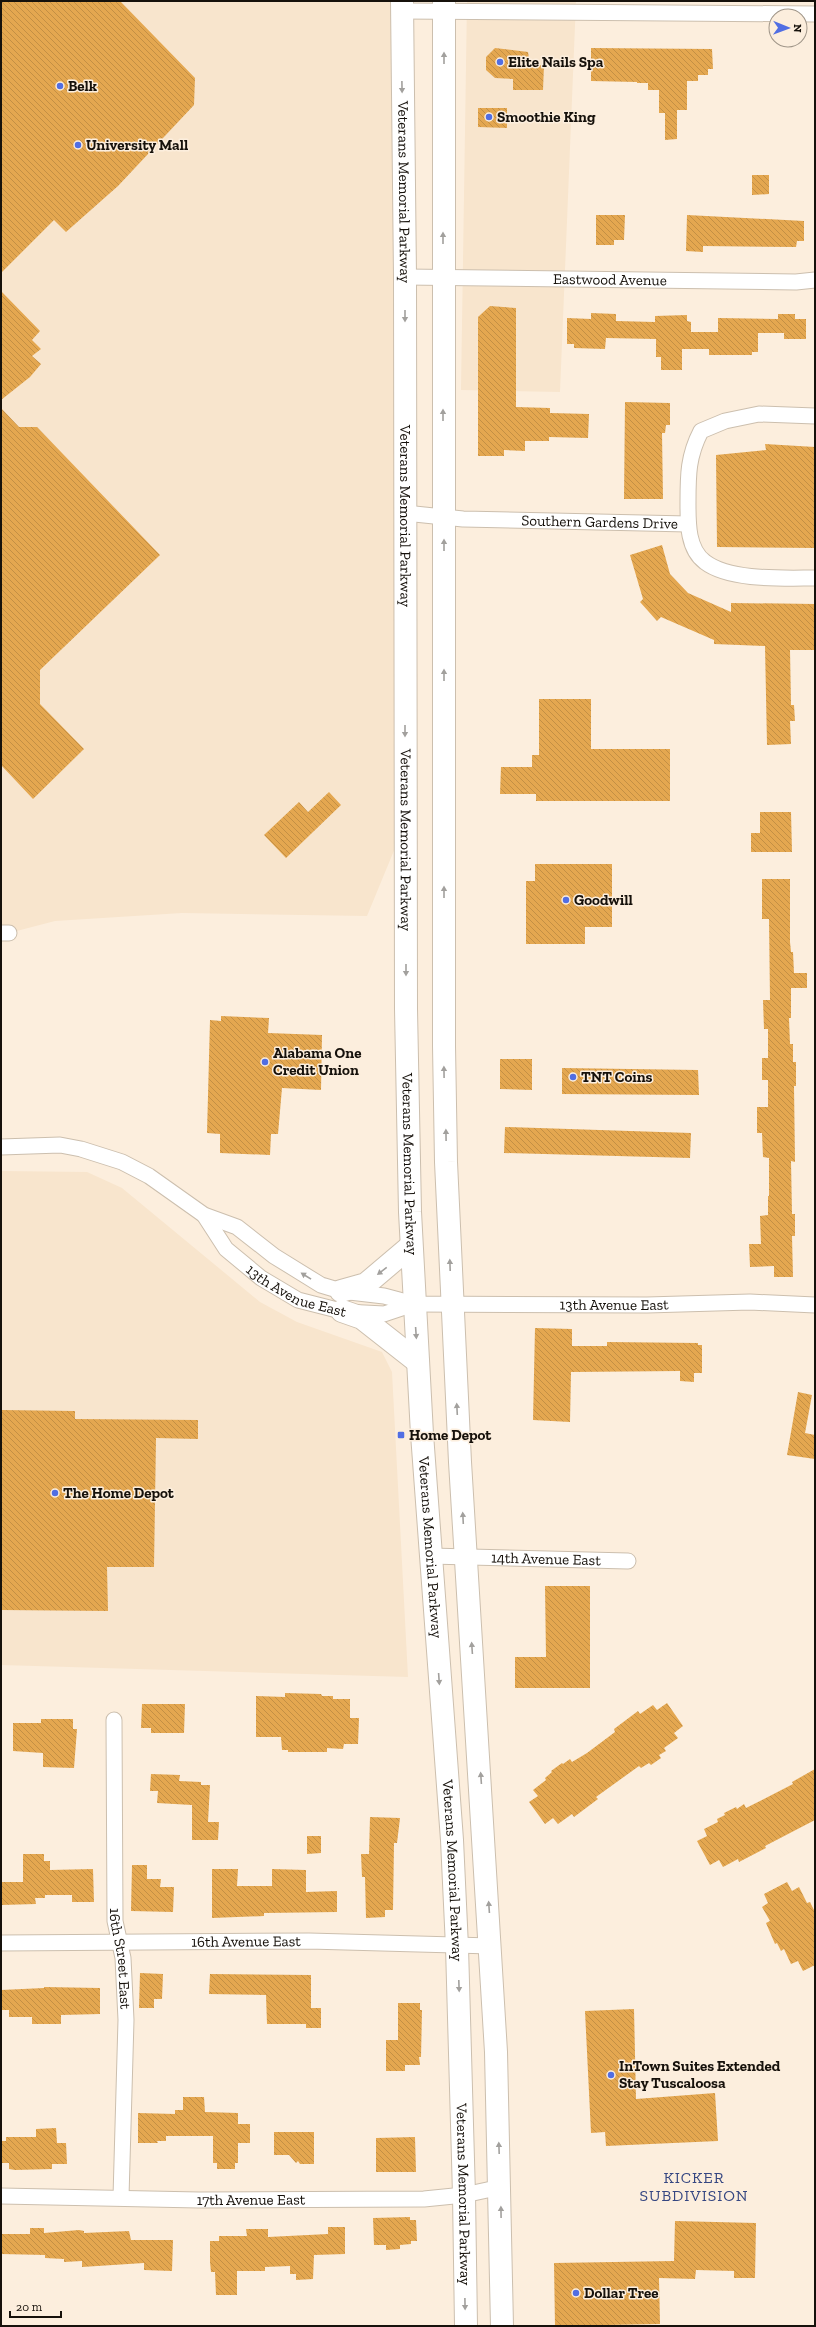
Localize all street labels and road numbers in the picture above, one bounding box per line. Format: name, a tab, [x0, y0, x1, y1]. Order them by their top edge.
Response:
street label: Veterans Memorial Parkway	[394, 100, 414, 283]
street label: Eastwood Avenue	[553, 270, 667, 289]
street label: Veterans Memorial Parkway	[396, 424, 414, 607]
street label: Southern Gardens Drive	[521, 511, 678, 533]
street label: Veterans Memorial Parkway	[397, 748, 415, 931]
street label: Veterans Memorial Parkway	[398, 1072, 421, 1256]
street label: 13th Avenue East	[243, 1261, 349, 1321]
street label: 13th Avenue East	[560, 1295, 669, 1314]
street label: Veterans Memorial Parkway	[415, 1455, 446, 1639]
street label: 14th Avenue East	[491, 1549, 602, 1569]
street label: Veterans Memorial Parkway	[438, 1778, 466, 1962]
street label: 16th Street East	[106, 1908, 134, 2010]
street label: 16th Avenue East	[191, 1932, 301, 1951]
street label: Veterans Memorial Parkway	[452, 2102, 474, 2286]
street label: 17th Avenue East	[197, 2191, 306, 2209]

